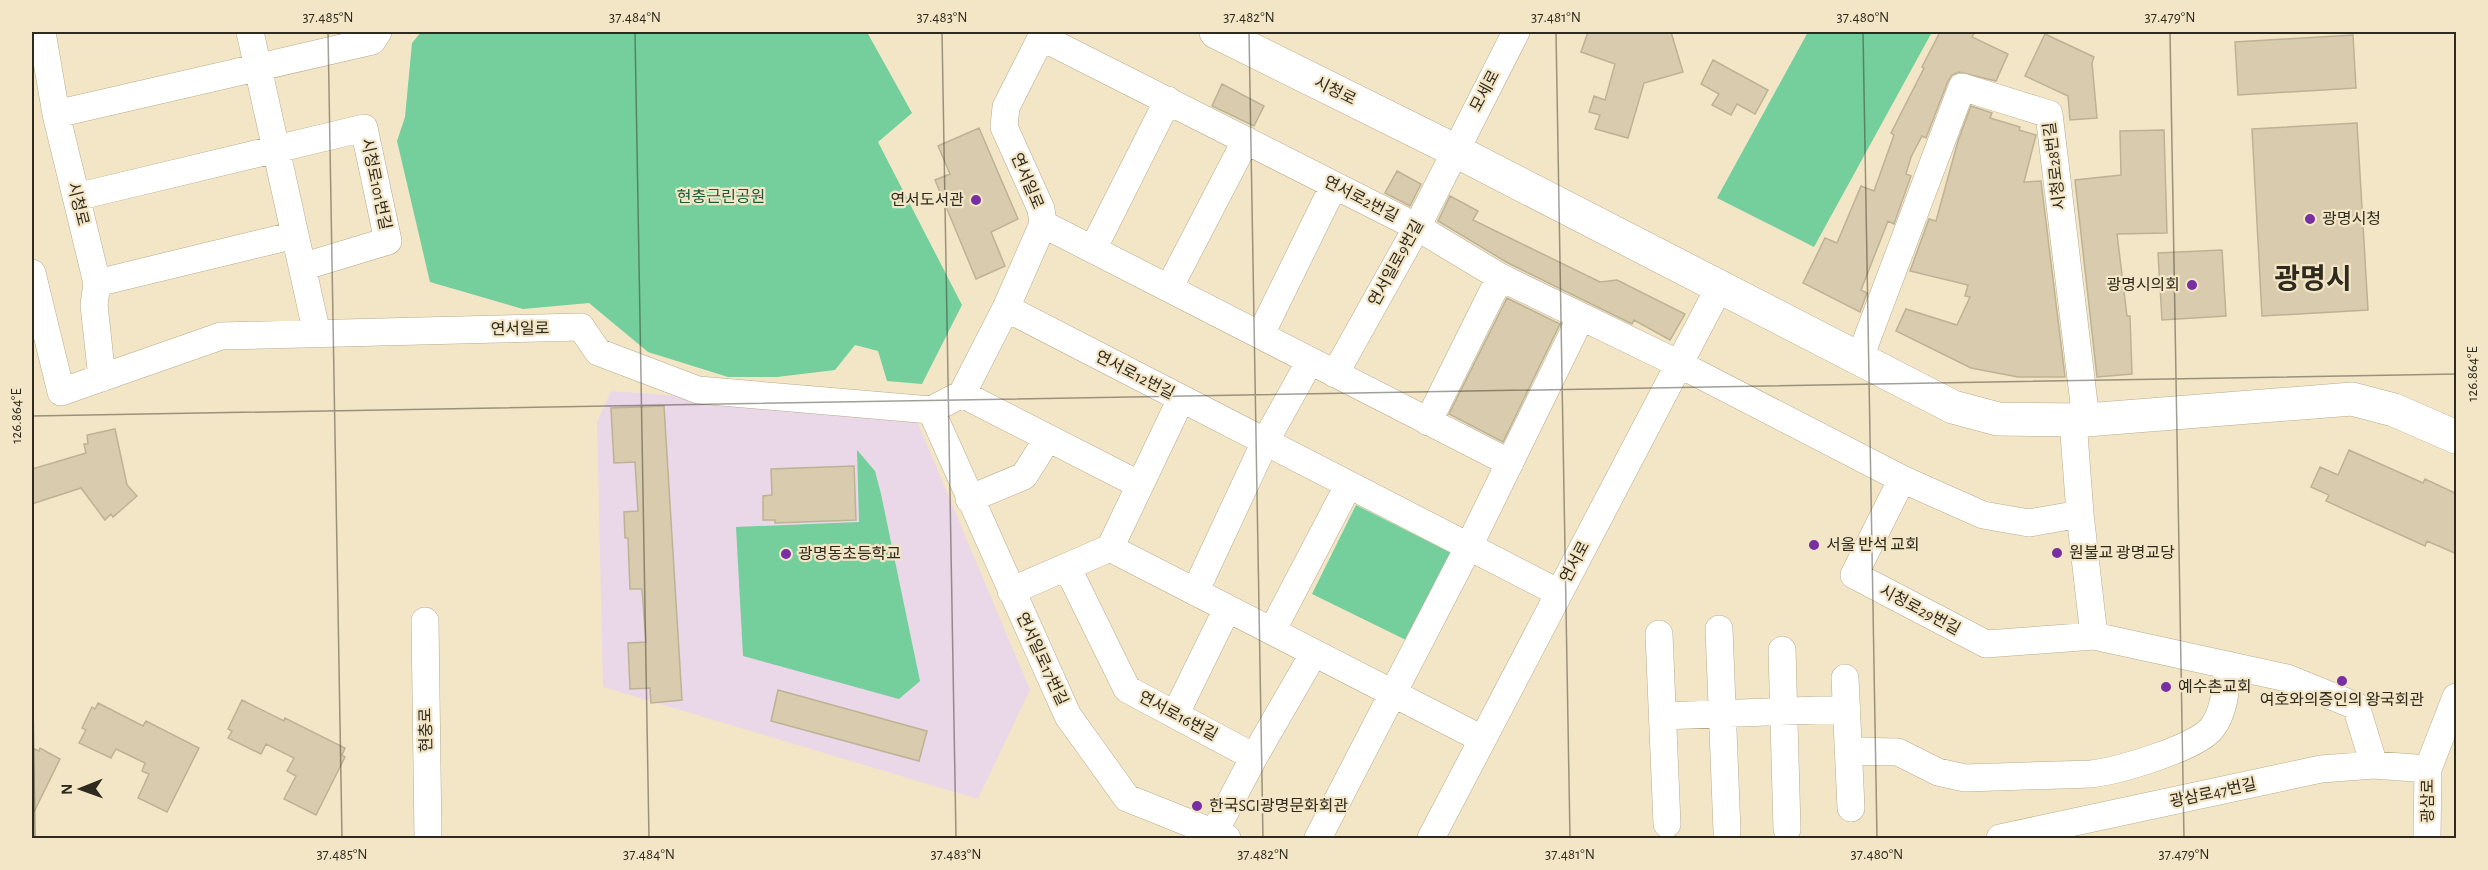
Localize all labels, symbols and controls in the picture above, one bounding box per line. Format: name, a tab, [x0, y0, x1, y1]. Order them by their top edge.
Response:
text: 37.485°N	[302, 10, 354, 25]
text: 37.484°N	[609, 10, 661, 25]
text: 37.483°N	[916, 10, 968, 25]
text: 37.482°N	[1223, 10, 1275, 25]
text: 37.481°N	[1531, 10, 1581, 25]
text: 37.480°N	[1837, 10, 1889, 25]
text: 37.479°N	[2144, 10, 2196, 25]
street label: 모세로	[1468, 68, 1503, 114]
street label: 시청로	[1312, 74, 1359, 108]
street label: 시청로28번길	[2042, 121, 2068, 211]
street label: 시청로101번길	[359, 137, 393, 231]
street label: 연서일로	[1008, 151, 1046, 211]
street label: 연서로2번길	[1321, 174, 1401, 224]
street label: 시청로	[65, 181, 91, 228]
park label: 현충근린공원	[677, 188, 765, 205]
place label: 연서도서관	[890, 192, 964, 208]
marker: 연서도서관	[969, 193, 983, 207]
place label: 광명시청	[2322, 211, 2381, 227]
marker: 광명시청	[2303, 212, 2317, 226]
street label: 연서일로9번길	[1366, 217, 1426, 309]
district label: 광명시	[2274, 264, 2352, 294]
place label: 광명시의회	[2106, 277, 2180, 293]
marker: 광명시의회	[2185, 278, 2199, 292]
street label: 연서일로	[490, 320, 550, 338]
text: 126.864°E	[2465, 346, 2480, 402]
street label: 연서로12번길	[1093, 348, 1177, 402]
text: 126.864°E	[9, 388, 24, 444]
place label: 서울 반석 교회	[1826, 537, 1920, 553]
marker: 서울 반석 교회	[1807, 538, 1821, 552]
street label: 연서로	[1558, 539, 1593, 585]
place label: 광명동초등학교	[798, 545, 901, 562]
place label: 원불교 광명교당	[2069, 545, 2175, 561]
marker: 원불교 광명교당	[2050, 546, 2064, 560]
marker: 광명동초등학교	[779, 547, 793, 561]
street label: 시청로29번길	[1877, 582, 1963, 638]
street label: 연서일로17번길	[1014, 610, 1070, 708]
marker: 여호와의증인의 왕국회관	[2335, 674, 2349, 688]
place label: 예수촌교회	[2178, 679, 2252, 695]
marker: 예수촌교회	[2159, 680, 2173, 694]
street label: 연서로16번길	[1136, 689, 1220, 743]
place label: 여호와의증인의 왕국회관	[2260, 692, 2425, 708]
street label: 현충로	[417, 708, 434, 752]
north arrow	[51, 759, 111, 819]
street label: 광삼로47번길	[2168, 776, 2258, 810]
street label: 광삼로	[2420, 779, 2436, 823]
text: N	[59, 784, 75, 795]
place label: 한국SGI광명문화회관	[1209, 798, 1348, 814]
marker: 한국SGI광명문화회관	[1190, 799, 1204, 813]
text: 37.485°N	[316, 847, 368, 862]
text: 37.484°N	[623, 847, 675, 862]
text: 37.483°N	[930, 847, 982, 862]
text: 37.482°N	[1237, 847, 1289, 862]
text: 37.481°N	[1545, 847, 1595, 862]
text: 37.480°N	[1851, 847, 1903, 862]
text: 37.479°N	[2158, 847, 2210, 862]

